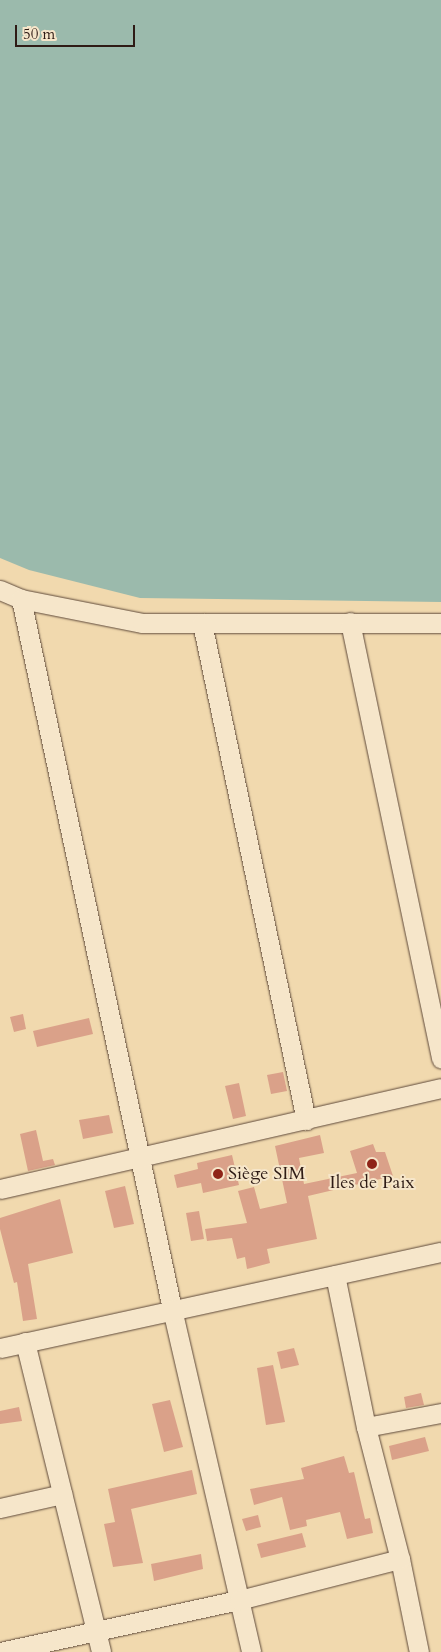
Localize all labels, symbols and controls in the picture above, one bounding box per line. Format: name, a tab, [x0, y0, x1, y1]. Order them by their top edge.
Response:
scale bar	[18, 15, 138, 47]
text: 50 m	[23, 24, 55, 44]
marker: Iles de Paix	[366, 1158, 378, 1170]
place label: Siège SIM	[228, 1163, 305, 1185]
marker: Siège SIM	[212, 1168, 224, 1180]
place label: Iles de Paix	[330, 1172, 414, 1194]

